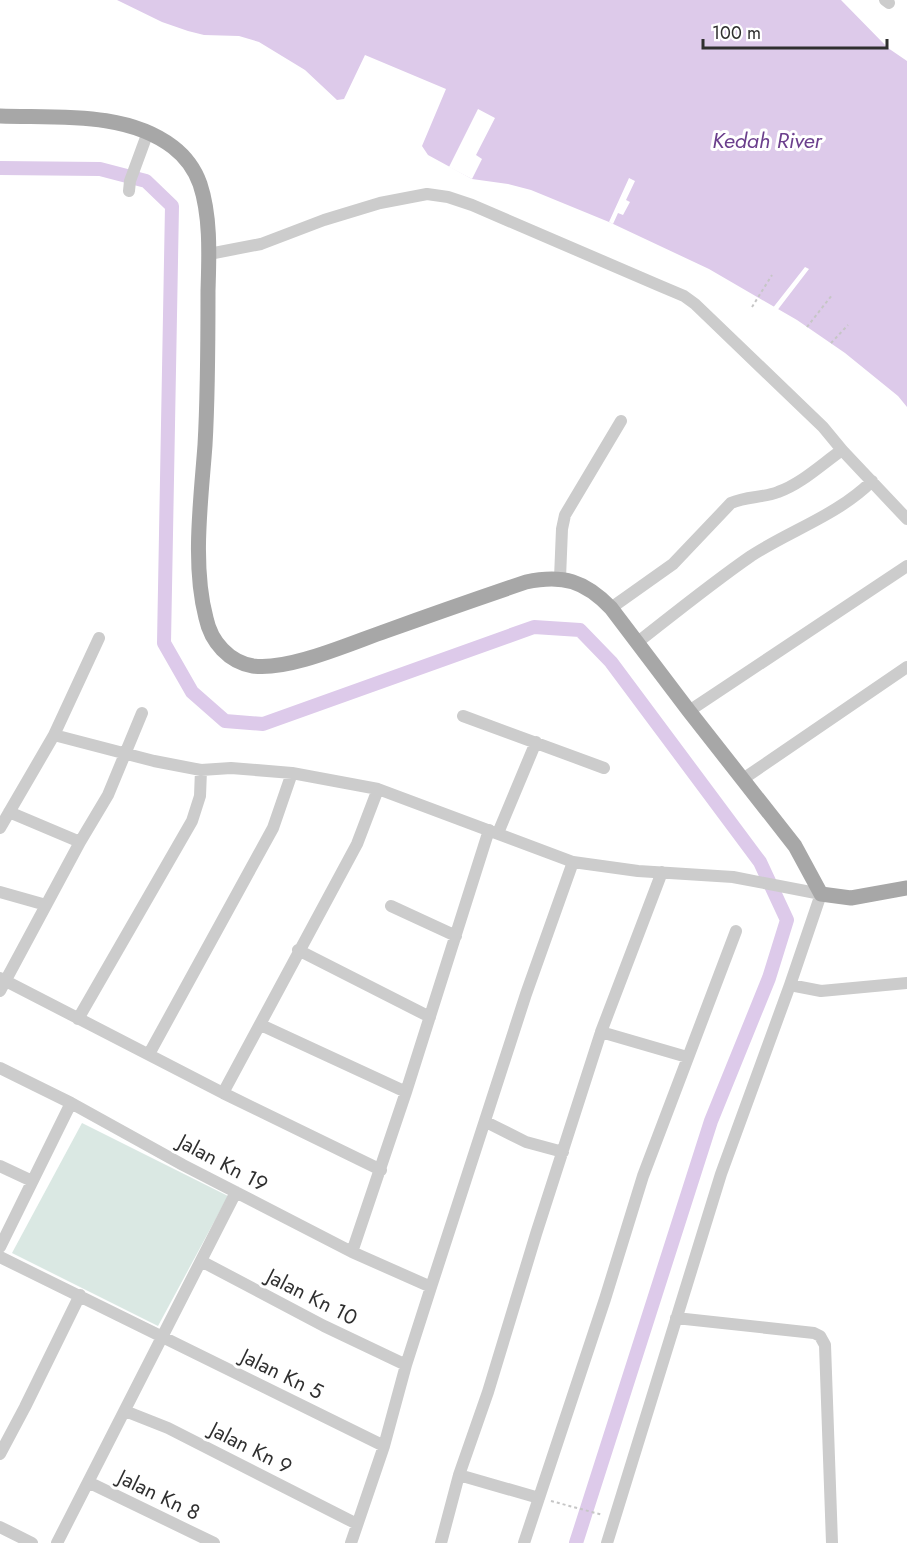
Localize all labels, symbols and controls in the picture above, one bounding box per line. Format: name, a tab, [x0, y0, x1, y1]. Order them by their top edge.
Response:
scale bar	[703, 12, 888, 50]
text: 100 m	[712, 20, 761, 46]
water label: Kedah River	[712, 124, 823, 156]
street label: Jalan Kn 19	[170, 1125, 273, 1199]
street label: Jalan Kn 10	[259, 1260, 363, 1333]
street label: Jalan Kn 5	[233, 1340, 328, 1407]
street label: Jalan Kn 9	[202, 1413, 297, 1481]
street label: Jalan Kn 8	[110, 1461, 205, 1528]

